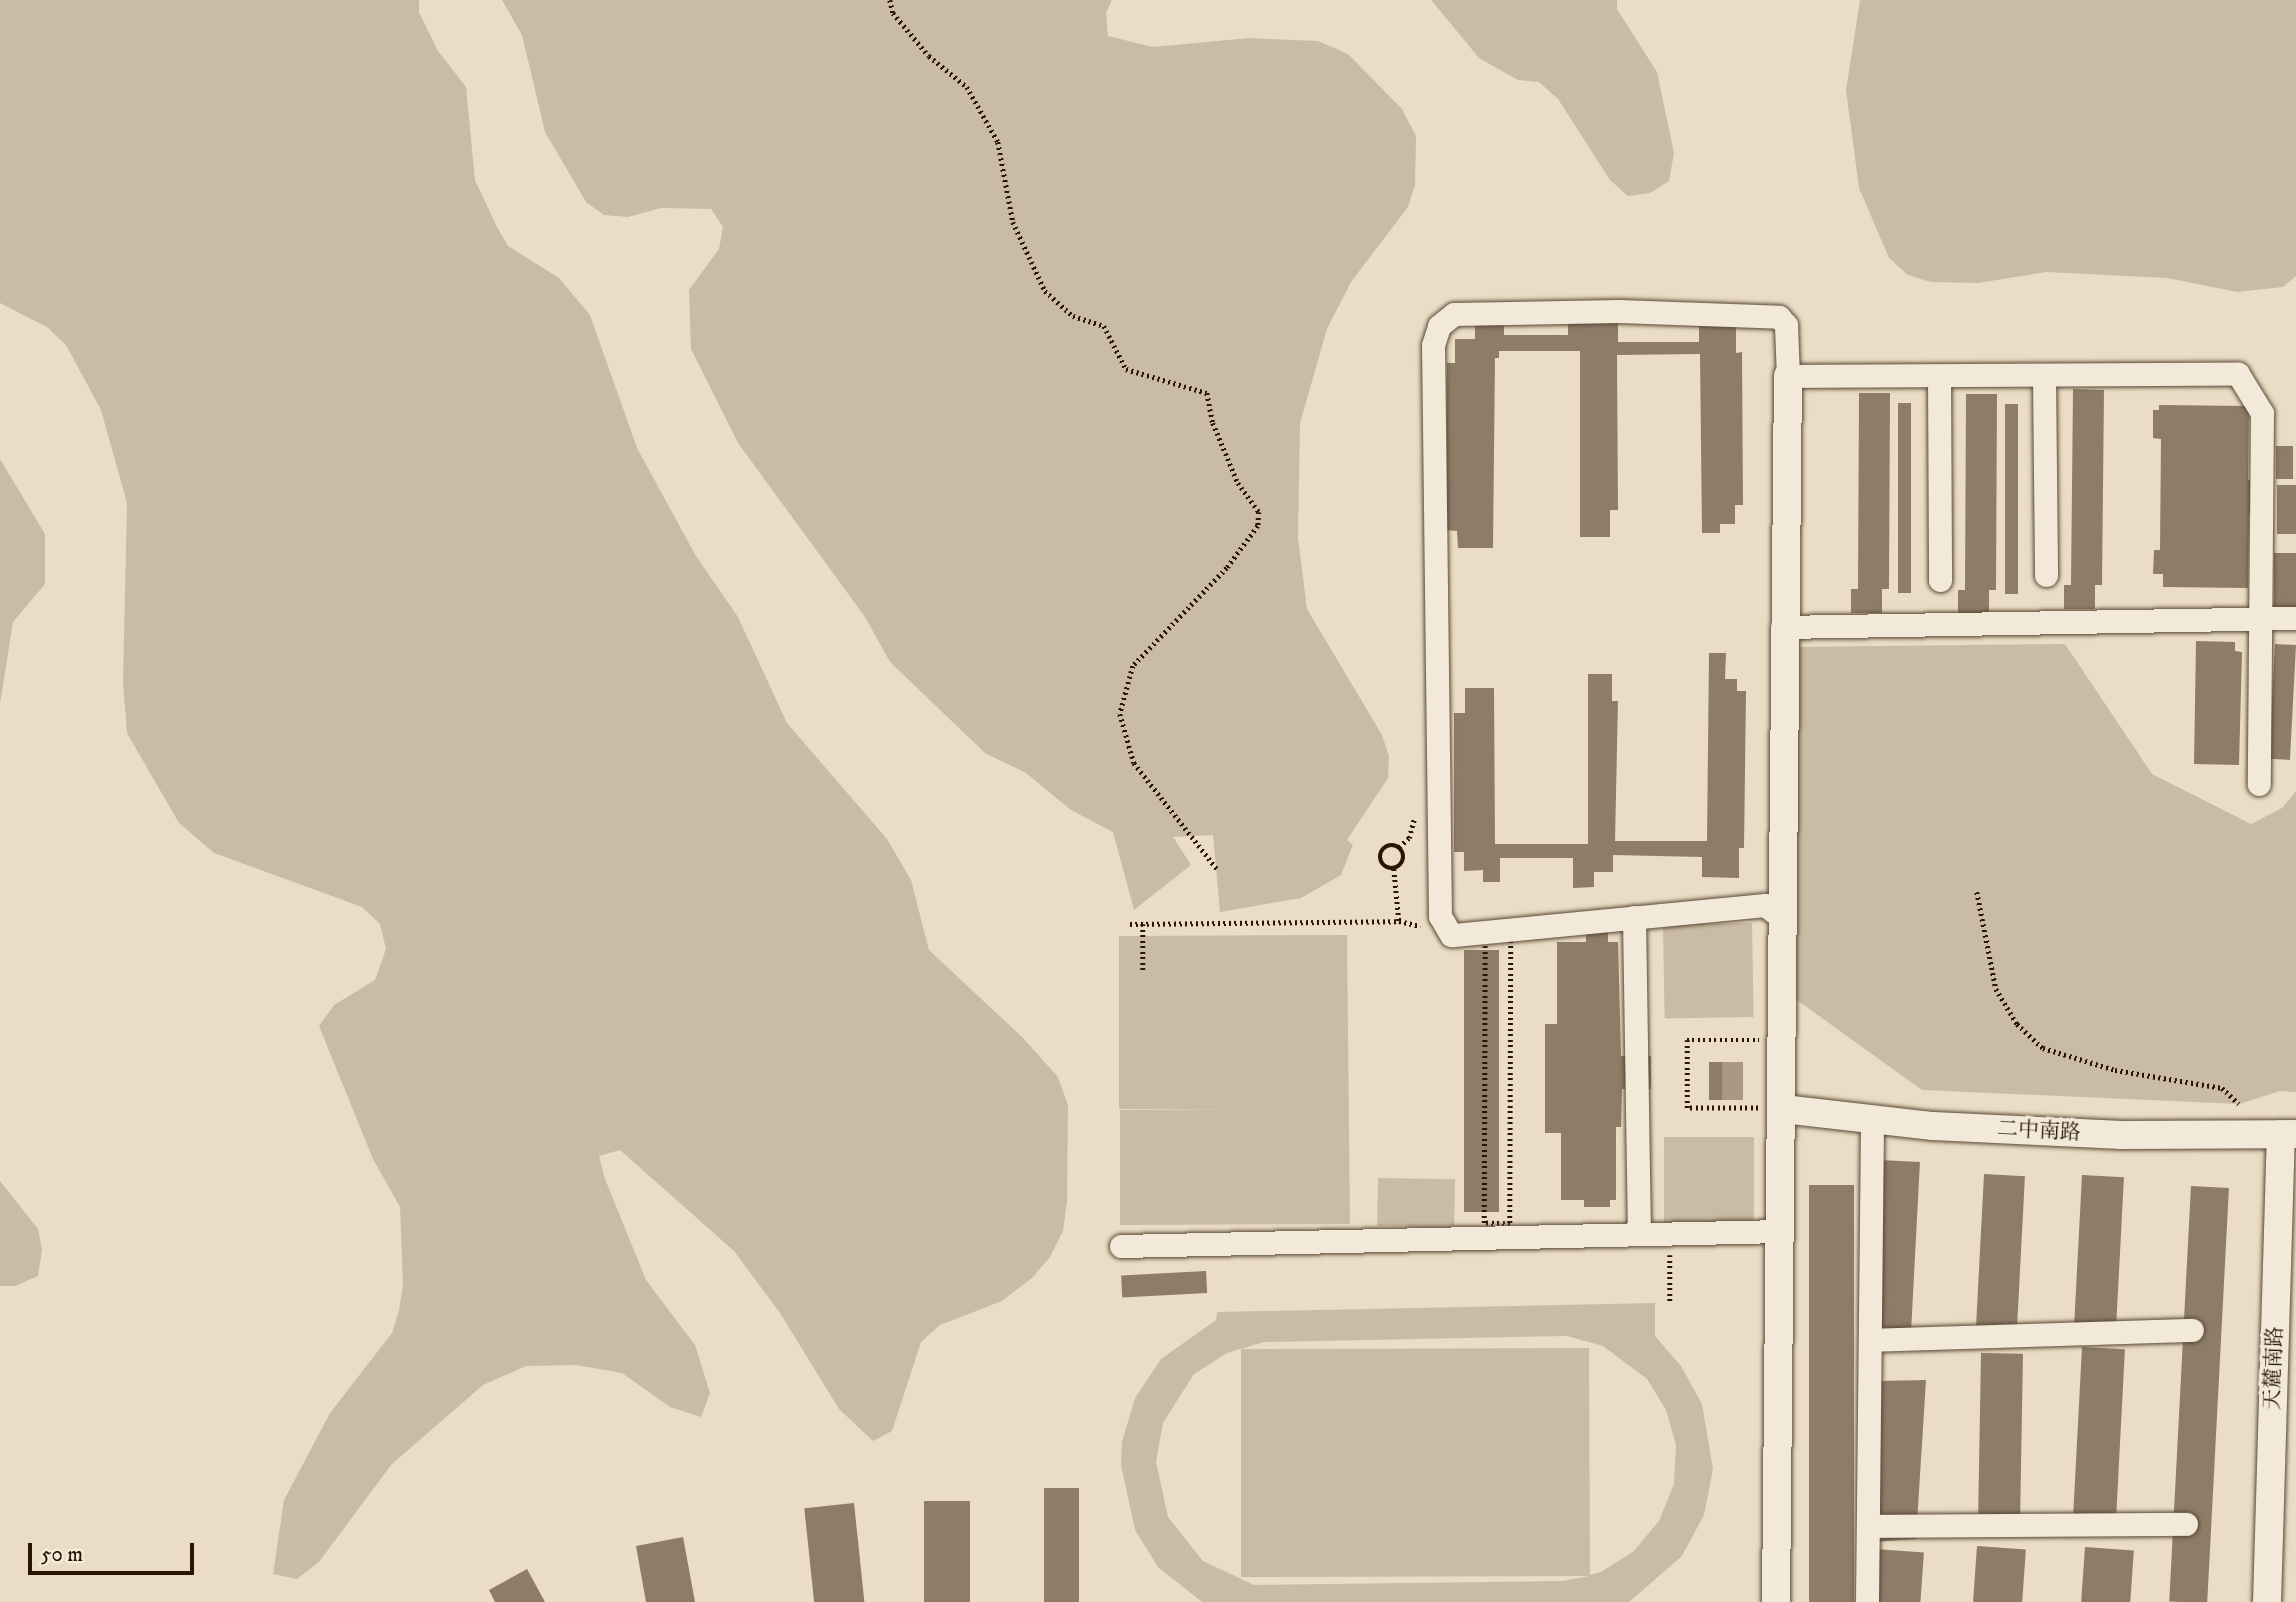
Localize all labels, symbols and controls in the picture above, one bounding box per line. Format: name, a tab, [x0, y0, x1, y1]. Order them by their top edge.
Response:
street label: 二中南路	[1996, 1116, 2082, 1146]
street label: 天麓南路	[2260, 1326, 2288, 1410]
scale bar	[32, 1528, 198, 1572]
text: 50 m	[41, 1542, 83, 1568]

